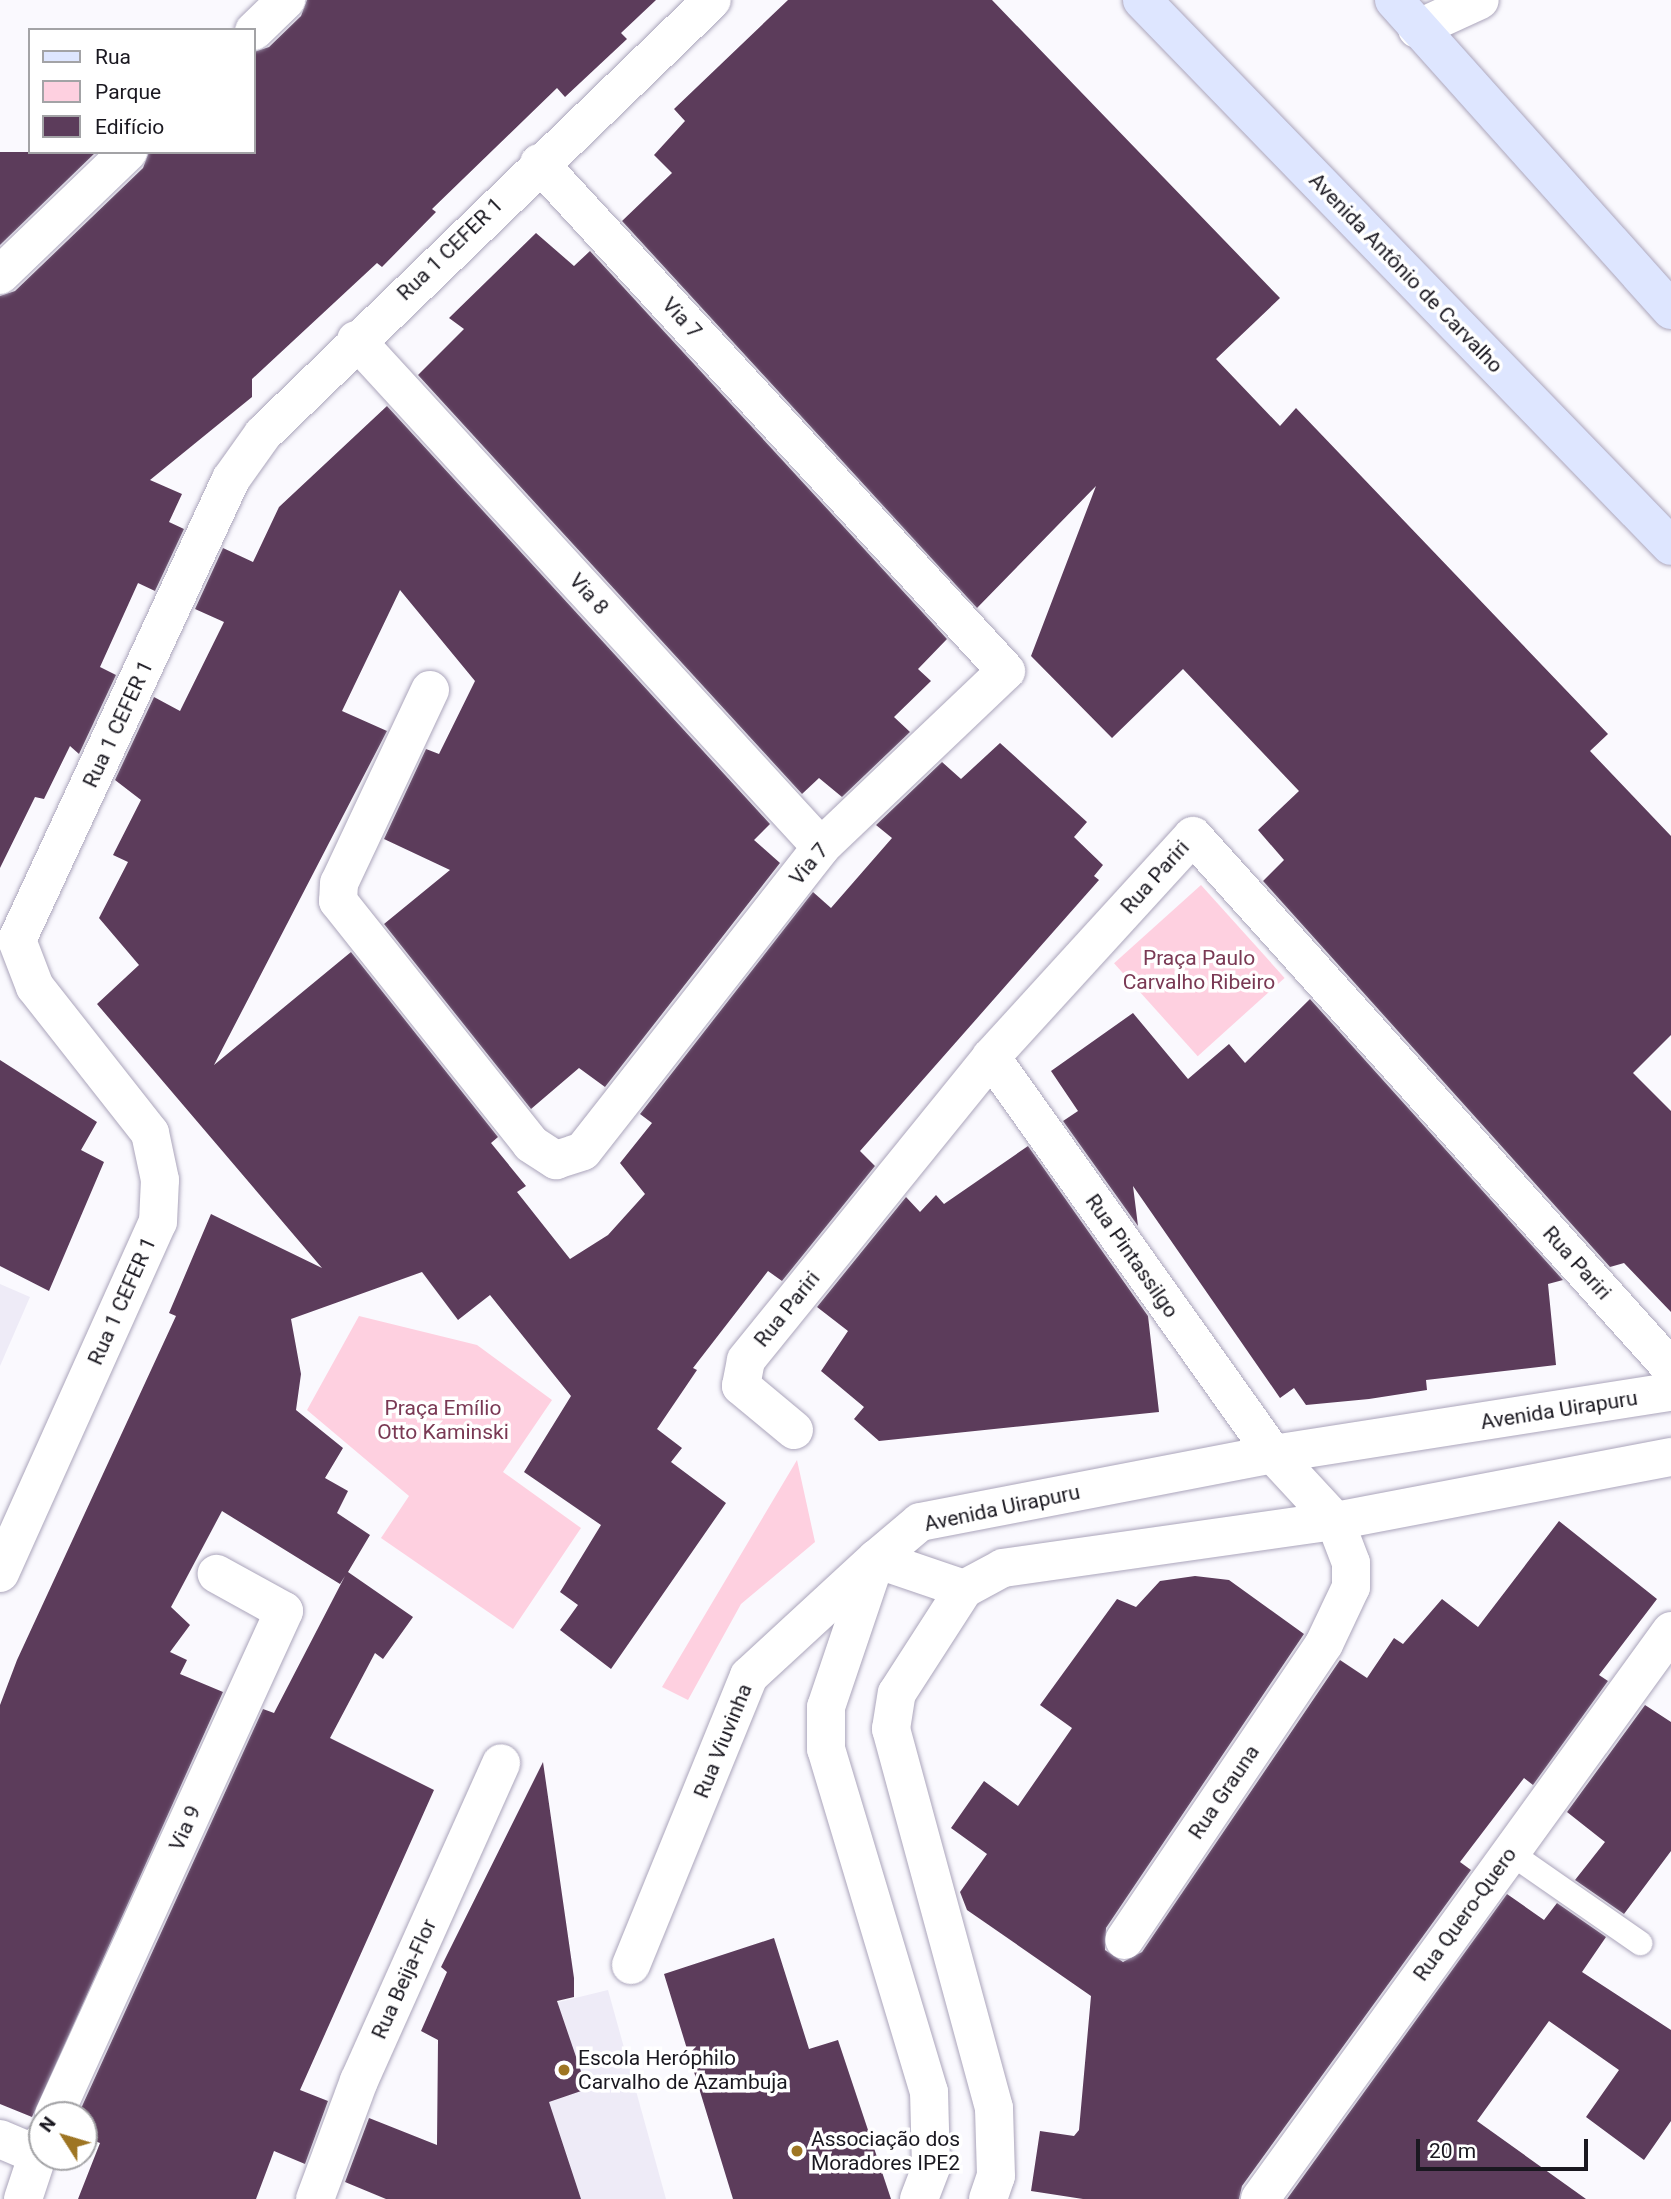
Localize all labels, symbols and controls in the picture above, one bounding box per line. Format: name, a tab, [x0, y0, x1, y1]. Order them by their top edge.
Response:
legend	[28, 28, 256, 154]
text: Rua	[95, 45, 131, 69]
text: Parque	[95, 80, 161, 104]
text: Edifício	[95, 115, 164, 139]
street label: Avenida Antônio de Carvalho	[1304, 168, 1508, 378]
street label: Rua 1 CEFER 1	[392, 192, 508, 306]
street label: Via 7	[657, 292, 707, 344]
street label: Via 8	[564, 568, 614, 620]
street label: Rua 1 CEFER 1	[78, 656, 158, 792]
street label: Rua Pariri	[1115, 835, 1195, 919]
street label: Via 7	[784, 838, 834, 890]
park label: Praça Paulo Carvalho Ribeiro	[1123, 945, 1275, 995]
street label: Rua Pintassilgo	[1080, 1189, 1184, 1323]
street label: Rua Pariri	[1537, 1221, 1617, 1305]
street label: Rua 1 CEFER 1	[83, 1233, 161, 1369]
street label: Rua Pariri	[749, 1266, 825, 1352]
street label: Avenida Uirapuru	[1479, 1385, 1639, 1435]
park label: Praça Emílio Otto Kaminski	[377, 1395, 509, 1445]
street label: Avenida Uirapuru	[922, 1479, 1082, 1537]
street label: Rua Viuvinha	[689, 1680, 757, 1802]
street label: Rua Grauna	[1183, 1740, 1265, 1844]
street label: Via 9	[164, 1801, 206, 1855]
street label: Rua Quero-Quero	[1408, 1842, 1522, 1986]
street label: Rua Beija-Flor	[366, 1915, 442, 2043]
place label: Escola Heróphilo Carvalho de Azambuja	[578, 2045, 788, 2095]
marker: Escola Heróphilo Carvalho de Azambuja	[556, 2062, 572, 2078]
north arrow	[28, 2101, 98, 2171]
text: N	[34, 2112, 61, 2137]
place label: Associação dos Moradores IPE2	[811, 2126, 960, 2176]
scale bar	[1419, 2126, 1590, 2170]
text: 20 m	[1429, 2139, 1476, 2163]
marker: Associação dos Moradores IPE2	[789, 2143, 805, 2159]

